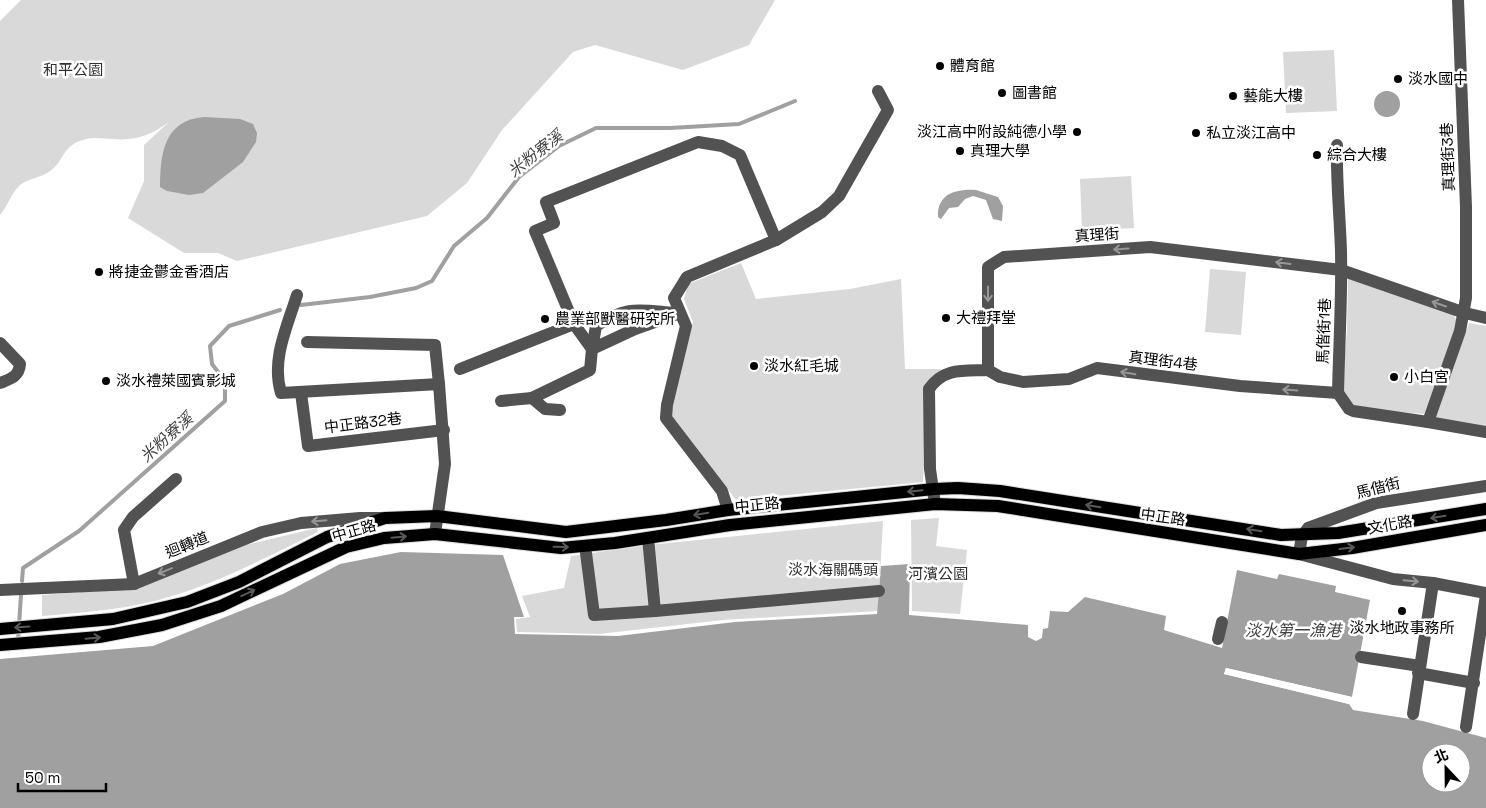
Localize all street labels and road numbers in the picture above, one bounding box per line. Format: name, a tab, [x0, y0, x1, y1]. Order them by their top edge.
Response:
street label: 真理街3巷	[1437, 122, 1458, 192]
street label: 真理街	[1074, 223, 1120, 246]
street label: 馬偕街1巷	[1313, 298, 1334, 364]
street label: 真理街4巷	[1127, 347, 1199, 374]
street label: 中正路32巷	[323, 408, 403, 437]
street label: 馬偕街	[1354, 473, 1402, 502]
street label: 中正路	[734, 493, 780, 516]
street label: 中正路	[1139, 504, 1187, 529]
street label: 文化路	[1366, 511, 1414, 538]
street label: 中正路	[330, 515, 378, 546]
street label: 迴轉道	[162, 527, 211, 562]

